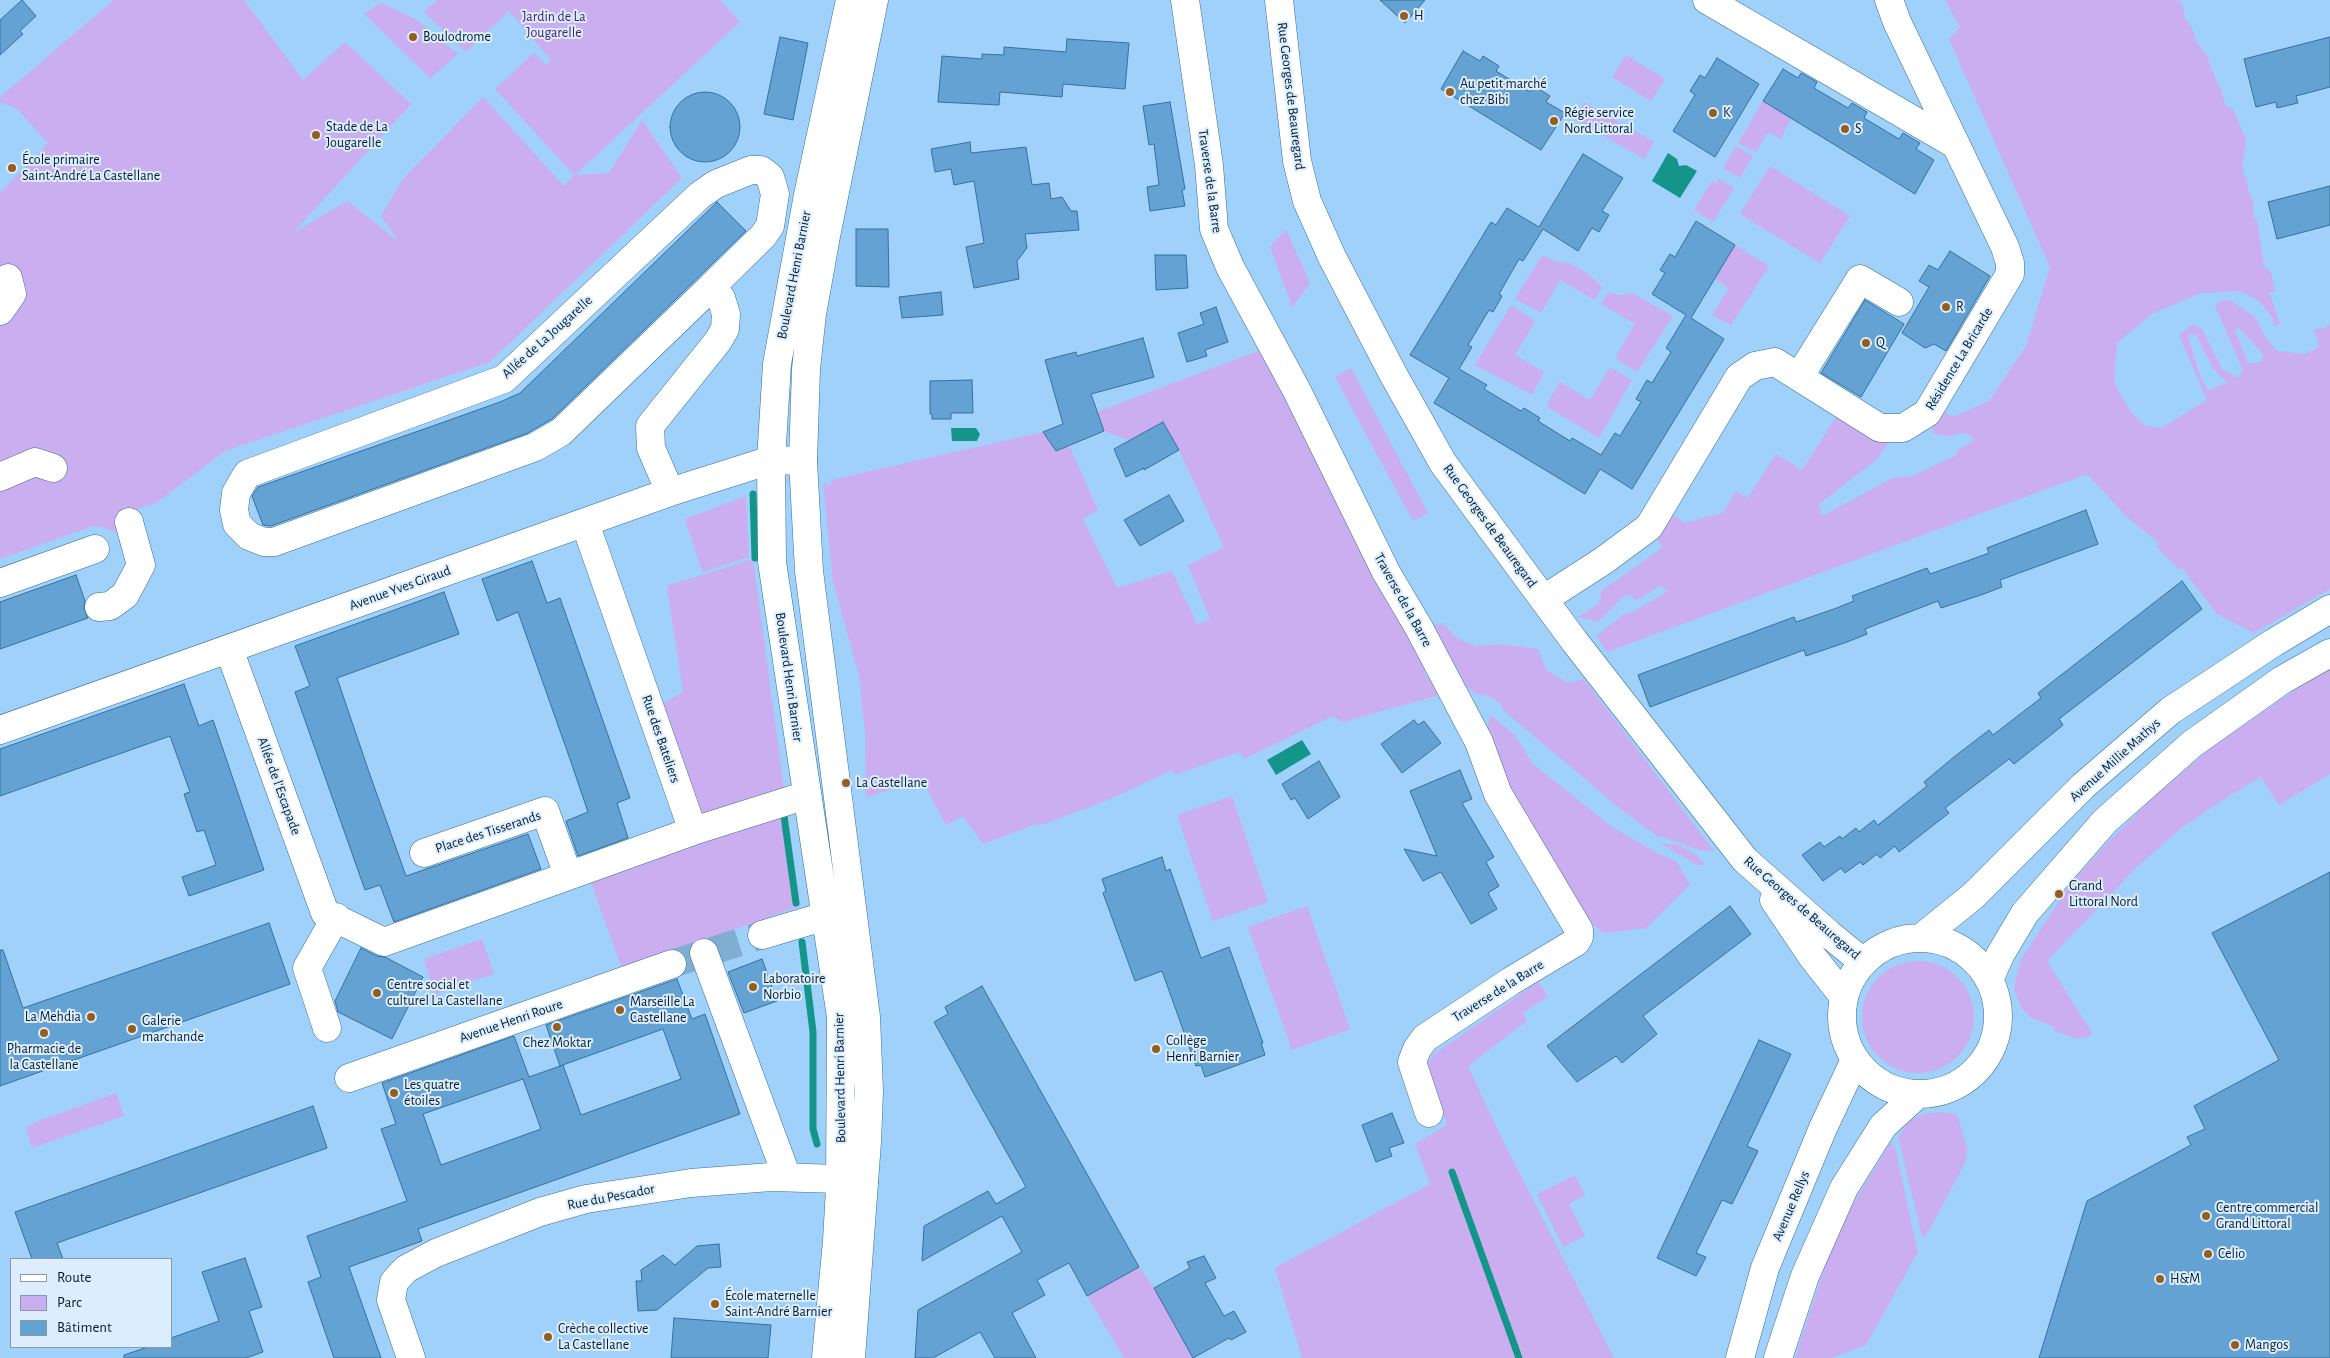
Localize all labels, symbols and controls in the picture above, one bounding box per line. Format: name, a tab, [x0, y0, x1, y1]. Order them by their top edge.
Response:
place label: H	[1414, 8, 1424, 24]
park label: Jardin de La Jougarelle	[522, 9, 586, 41]
marker: H	[1398, 10, 1410, 22]
street label: Rue Georges de Beauregard	[1274, 21, 1308, 171]
place label: Boulodrome	[423, 29, 491, 45]
marker: Boulodrome	[407, 31, 419, 43]
place label: Au petit marché chez Bibi	[1460, 76, 1547, 108]
marker: Au petit marché chez Bibi	[1444, 86, 1456, 98]
place label: Régie service Nord Littoral	[1564, 105, 1634, 138]
place label: K	[1723, 105, 1731, 121]
marker: K	[1707, 107, 1719, 119]
marker: Régie service Nord Littoral	[1548, 115, 1560, 127]
place label: Stade de La Jougarelle	[326, 119, 388, 152]
place label: S	[1855, 121, 1862, 137]
marker: S	[1839, 123, 1851, 135]
street label: Traverse de la Barre	[1194, 128, 1226, 234]
marker: Stade de La Jougarelle	[310, 129, 322, 141]
place label: École primaire Saint-André La Castellane	[22, 152, 160, 184]
marker: École primaire Saint-André La Castellane	[6, 162, 18, 174]
street label: Boulevard Henri Barnier	[773, 209, 815, 341]
street label: Allée de La Jougarelle	[498, 292, 596, 382]
place label: R	[1956, 299, 1964, 315]
marker: R	[1940, 301, 1952, 313]
street label: Résidence La Bricarde	[1922, 305, 1996, 413]
place label: Q	[1876, 335, 1885, 351]
marker: Q	[1860, 337, 1872, 349]
street label: Rue Georges de Beauregard	[1439, 461, 1541, 591]
street label: Traverse de la Barre	[1370, 550, 1436, 650]
street label: Avenue Yves Giraud	[347, 562, 453, 614]
street label: Boulevard Henri Barnier	[772, 611, 806, 743]
street label: Rue des Bateliers	[638, 693, 684, 785]
street label: Avenue Millie Mathys	[2066, 715, 2164, 805]
street label: Allée de l'Escapade	[254, 735, 304, 837]
place label: La Castellane	[856, 775, 927, 791]
marker: La Castellane	[840, 777, 852, 789]
street label: Place des Tisserands	[433, 807, 543, 857]
street label: Rue Georges de Beauregard	[1740, 853, 1864, 963]
place label: Grand Littoral Nord	[2069, 878, 2138, 910]
marker: Grand Littoral Nord	[2053, 888, 2065, 900]
street label: Traverse de la Barre	[1449, 956, 1547, 1026]
place label: Laboratoire Norbio	[763, 971, 826, 1004]
place label: Centre social et culturel La Castellane	[387, 977, 502, 1010]
marker: Laboratoire Norbio	[747, 981, 759, 993]
marker: Centre social et culturel La Castellane	[371, 987, 383, 999]
place label: Marseille La Castellane	[630, 994, 695, 1026]
street label: Avenue Henri Roure	[457, 995, 565, 1047]
marker: Marseille La Castellane	[614, 1004, 626, 1016]
place label: La Mehdia	[25, 1009, 81, 1025]
marker: La Mehdia	[85, 1011, 97, 1023]
place label: Galerie marchande	[142, 1013, 204, 1046]
street label: Boulevard Henri Barnier	[830, 1013, 850, 1143]
marker: Chez Moktar	[551, 1021, 563, 1033]
marker: Galerie marchande	[126, 1023, 138, 1035]
marker: Pharmacie de la Castellane	[38, 1027, 50, 1039]
place label: Collège Henri Barnier	[1166, 1033, 1239, 1066]
place label: Chez Moktar	[523, 1035, 591, 1051]
place label: Pharmacie de la Castellane	[7, 1041, 81, 1074]
marker: Collège Henri Barnier	[1150, 1043, 1162, 1055]
place label: Les quatre étoiles	[404, 1077, 460, 1110]
marker: Les quatre étoiles	[388, 1087, 400, 1099]
street label: Avenue Rellys	[1769, 1168, 1813, 1244]
street label: Rue du Pescador	[566, 1180, 656, 1214]
place label: Centre commercial Grand Littoral	[2216, 1200, 2318, 1232]
marker: Centre commercial Grand Littoral	[2200, 1210, 2212, 1222]
place label: Celio	[2218, 1246, 2245, 1262]
marker: Celio	[2202, 1248, 2214, 1260]
legend	[10, 1258, 172, 1348]
text: Route	[57, 1270, 91, 1285]
place label: H&M	[2170, 1271, 2200, 1287]
marker: H&M	[2154, 1273, 2166, 1285]
place label: École maternelle Saint-André Barnier	[725, 1288, 832, 1320]
text: Parc	[57, 1295, 82, 1310]
marker: École maternelle Saint-André Barnier	[709, 1298, 721, 1310]
text: Bâtiment	[57, 1320, 112, 1335]
place label: Crèche collective La Castellane	[558, 1321, 648, 1354]
marker: Crèche collective La Castellane	[542, 1331, 554, 1343]
place label: Mangos	[2245, 1337, 2288, 1353]
marker: Mangos	[2229, 1339, 2241, 1351]

